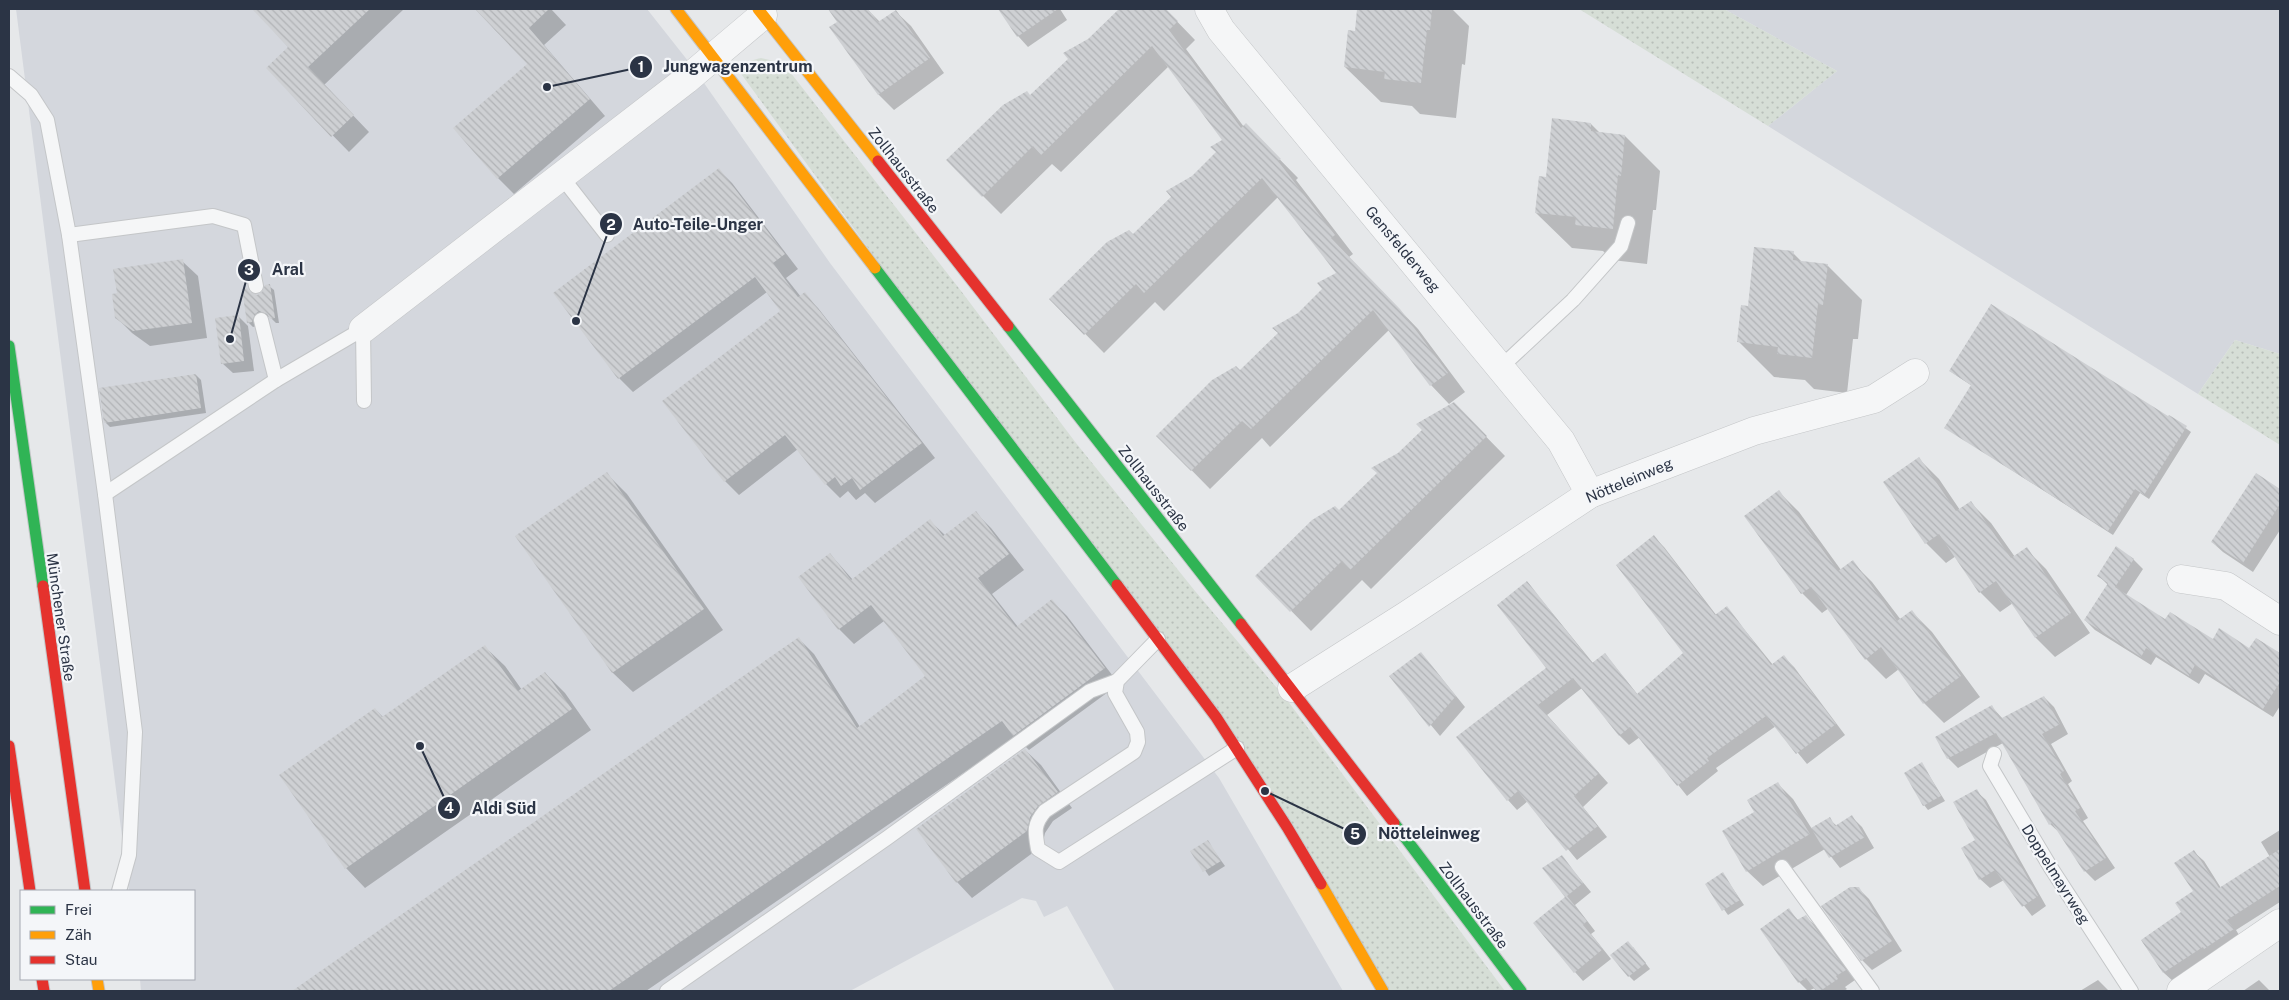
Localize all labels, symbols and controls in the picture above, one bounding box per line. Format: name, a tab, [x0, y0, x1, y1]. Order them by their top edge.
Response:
callout: Jungwagenzentrum	[629, 51, 823, 82]
text: Jungwagenzentrum	[663, 57, 813, 76]
text: 1	[638, 58, 644, 75]
street label: Zollhausstraße	[865, 124, 943, 216]
street label: Gensfelderweg	[1362, 203, 1444, 295]
callout: Auto-Teile-Unger	[598, 209, 774, 240]
text: Auto-Teile-Unger	[633, 215, 764, 234]
text: 2	[606, 216, 616, 233]
callout: Aral	[237, 254, 314, 285]
text: Aral	[272, 260, 304, 279]
text: 3	[244, 261, 254, 278]
street label: Zollhausstraße	[1115, 442, 1193, 534]
street label: Nötteleinweg	[1583, 454, 1675, 506]
street label: Münchener Straße	[44, 552, 78, 682]
callout: Aldi Süd	[436, 793, 546, 824]
text: 4	[444, 799, 454, 816]
text: Aldi Süd	[472, 799, 536, 818]
callout: Nötteleinweg	[1343, 818, 1490, 849]
street label: Doppelmayrweg	[2019, 821, 2093, 927]
text: Nötteleinweg	[1378, 824, 1480, 843]
text: 5	[1350, 825, 1360, 842]
street label: Zollhausstraße	[1436, 858, 1512, 952]
legend	[20, 890, 195, 980]
text: Frei	[65, 901, 92, 918]
text: Zäh	[65, 926, 92, 943]
text: Stau	[65, 951, 98, 968]

